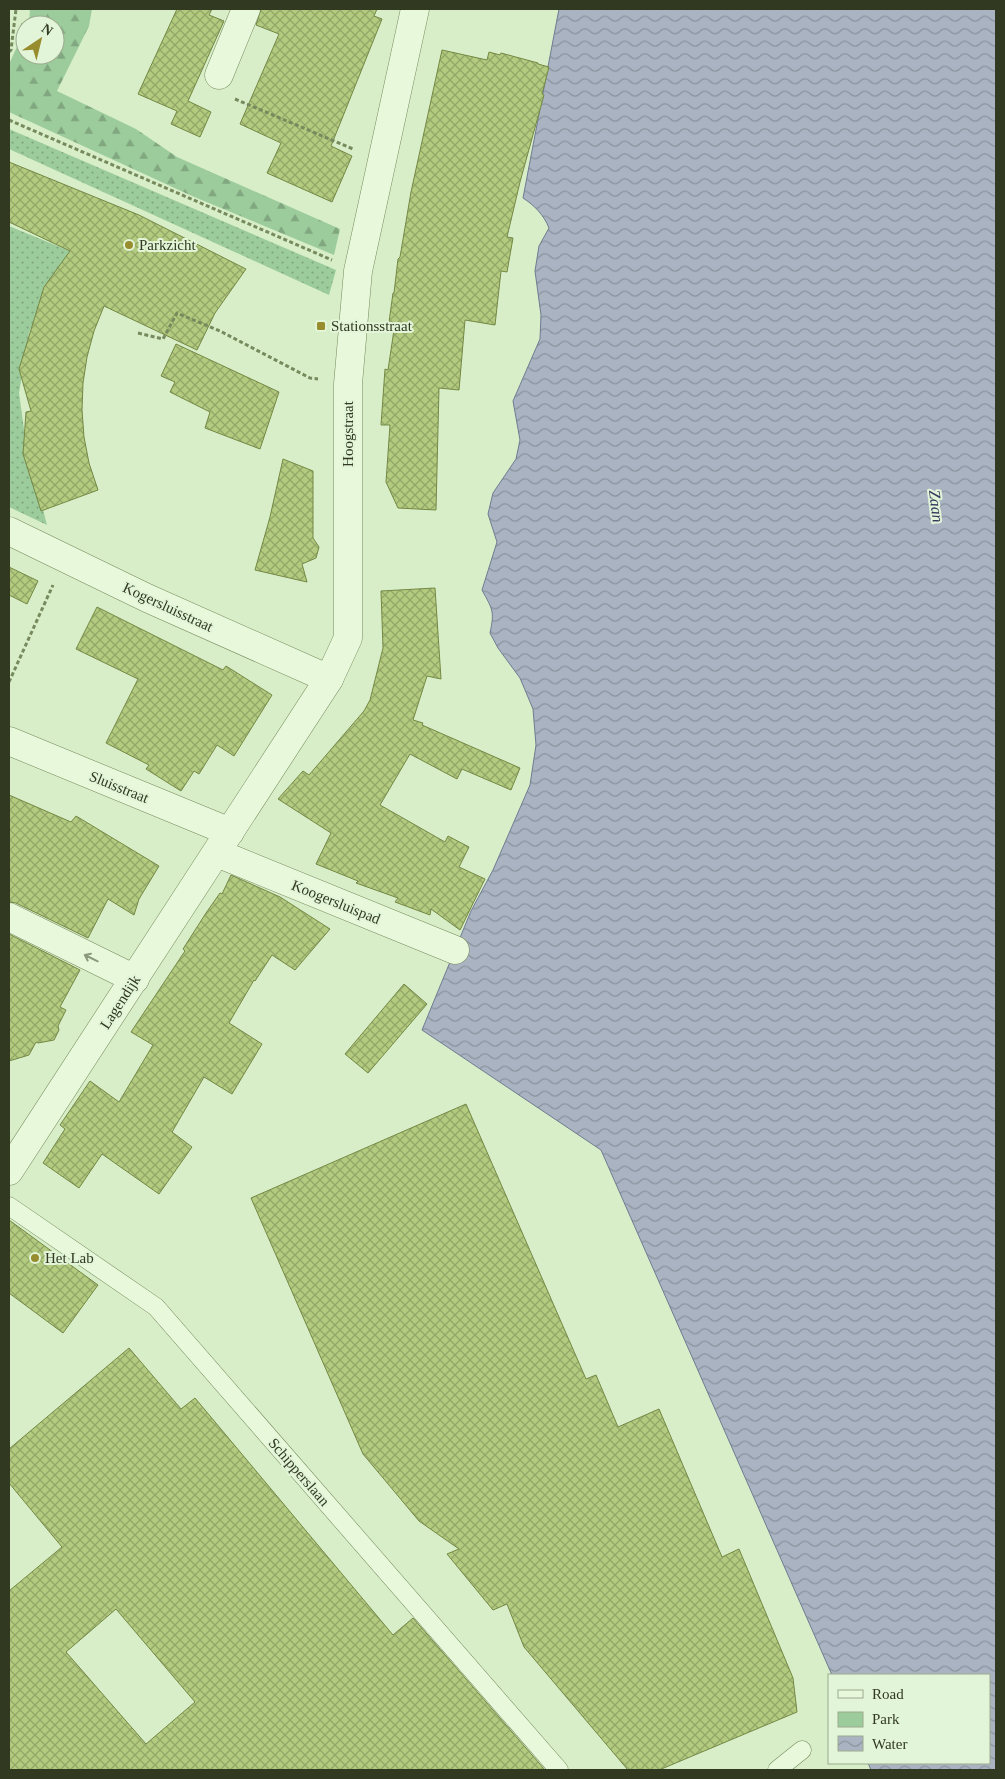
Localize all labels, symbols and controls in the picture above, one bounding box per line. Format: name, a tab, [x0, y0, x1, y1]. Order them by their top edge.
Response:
north arrow	[15, 15, 65, 65]
text: N	[39, 21, 56, 39]
place label: Parkzicht	[139, 237, 196, 253]
marker: Parkzicht	[123, 239, 135, 251]
place label: Stationsstraat	[331, 318, 413, 334]
marker: Stationsstraat	[315, 320, 327, 332]
street label: Hoogstraat	[340, 400, 356, 467]
water label: Zaan	[926, 489, 947, 523]
street label: Kogersluisstraat	[120, 579, 216, 635]
street label: Sluisstraat	[87, 768, 152, 806]
street label: Koogersluispad	[289, 877, 383, 927]
one-way arrow	[84, 953, 99, 962]
street label: Lagendijk	[97, 972, 144, 1032]
place label: Het Lab	[45, 1250, 94, 1266]
marker: Het Lab	[29, 1252, 41, 1264]
street label: Schipperslaan	[265, 1435, 333, 1509]
legend	[828, 1674, 990, 1764]
text: Road	[872, 1686, 904, 1702]
text: Park	[872, 1711, 900, 1727]
text: Water	[872, 1736, 907, 1752]

